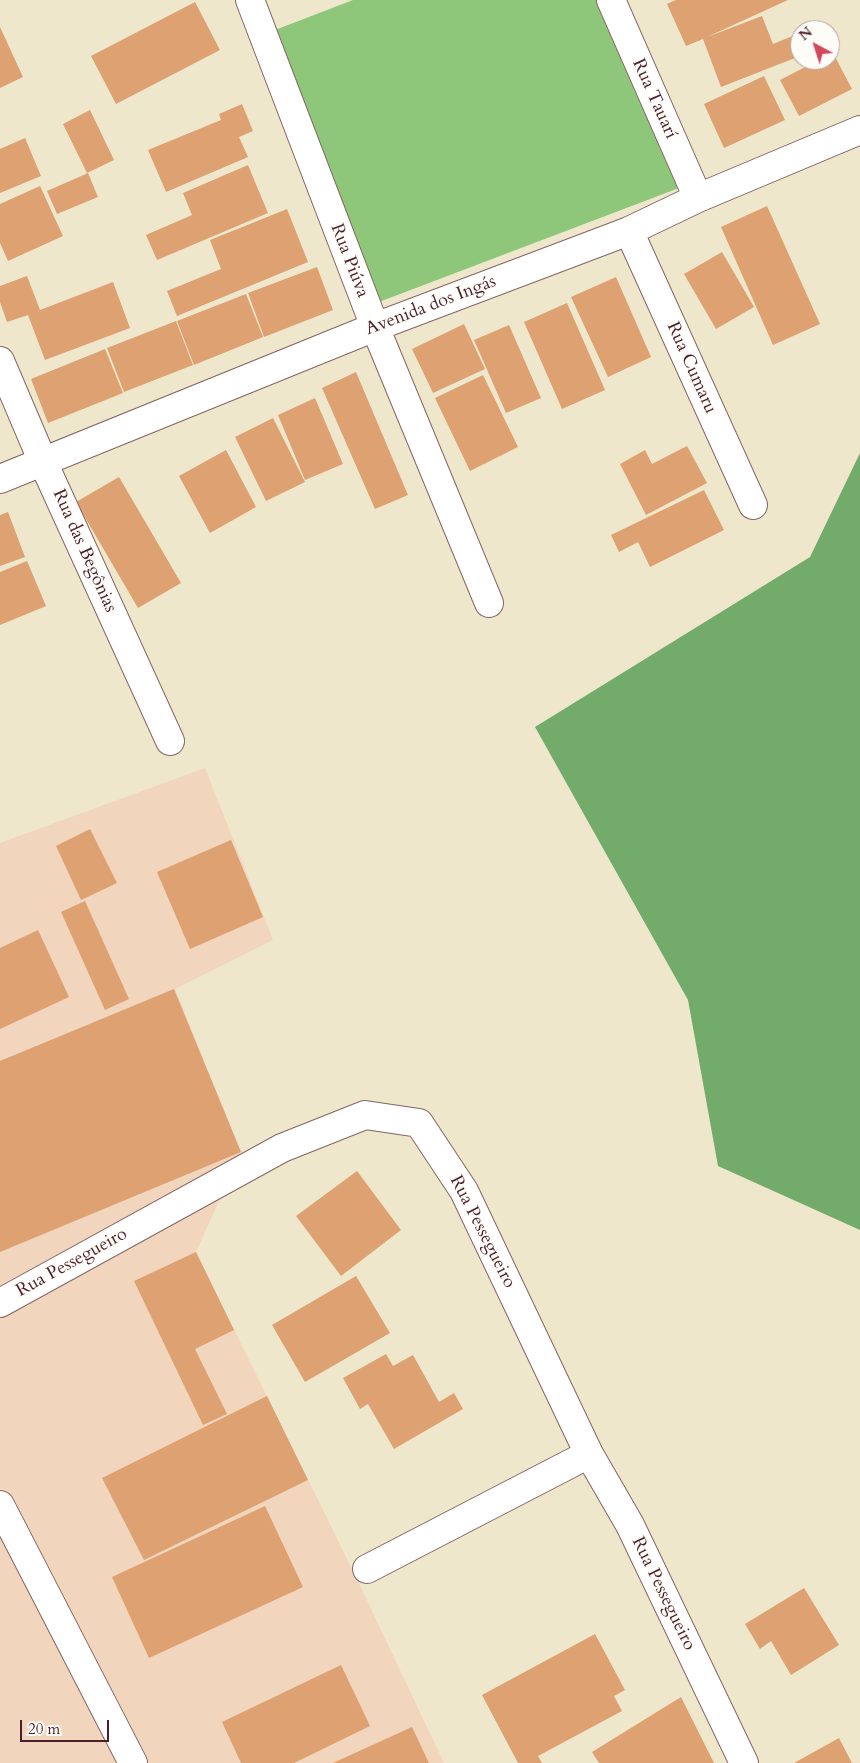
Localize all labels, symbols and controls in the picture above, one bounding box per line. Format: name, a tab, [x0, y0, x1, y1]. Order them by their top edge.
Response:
north arrow	[790, 20, 840, 70]
text: N	[795, 23, 816, 45]
street label: Rua Tauarí	[627, 56, 681, 142]
street label: Rua Piúva	[325, 221, 373, 301]
street label: Avenida dos Ingás	[363, 271, 499, 341]
street label: Rua Cumaru	[661, 319, 721, 417]
street label: Rua das Begônias	[47, 486, 121, 616]
street label: Rua Pessegueiro	[444, 1172, 520, 1292]
street label: Rua Pessegueiro	[13, 1224, 131, 1302]
street label: Rua Pessegueiro	[626, 1534, 700, 1654]
scale bar	[22, 1710, 111, 1742]
text: 20 m	[28, 1719, 60, 1739]

